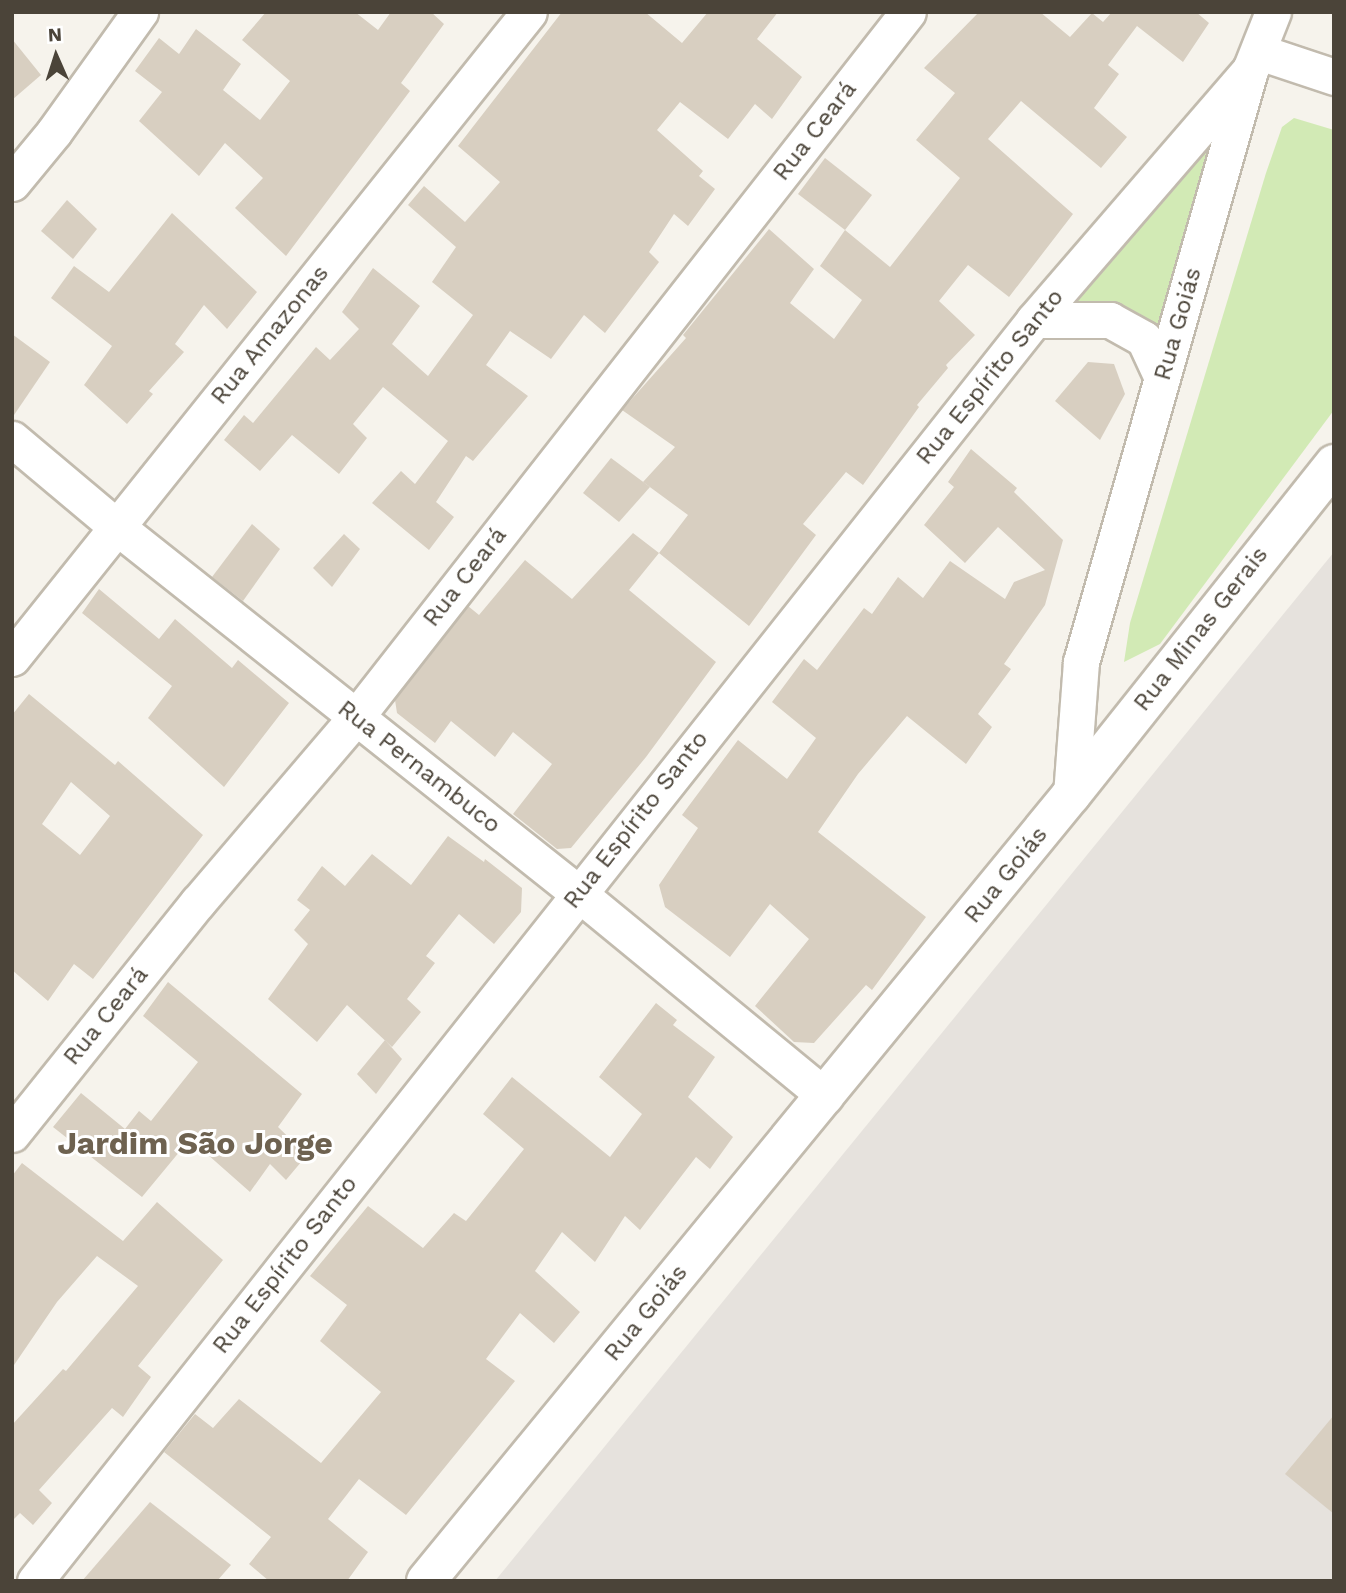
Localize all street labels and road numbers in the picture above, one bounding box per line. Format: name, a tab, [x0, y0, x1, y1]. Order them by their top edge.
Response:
street label: Rua Ceará	[767, 75, 863, 187]
street label: Rua Amazonas	[204, 259, 336, 411]
street label: Rua Goiás	[1148, 264, 1208, 384]
street label: Rua Espírito Santo	[910, 283, 1070, 471]
street label: Rua Ceará	[417, 521, 513, 633]
street label: Rua Minas Gerais	[1128, 541, 1274, 717]
street label: Rua Pernambuco	[332, 694, 506, 840]
street label: Rua Espírito Santo	[557, 725, 715, 915]
street label: Rua Goiás	[958, 821, 1054, 929]
street label: Rua Ceará	[57, 961, 155, 1071]
street label: Rua Espírito Santo	[206, 1170, 364, 1360]
street label: Rua Goiás	[598, 1259, 694, 1367]

